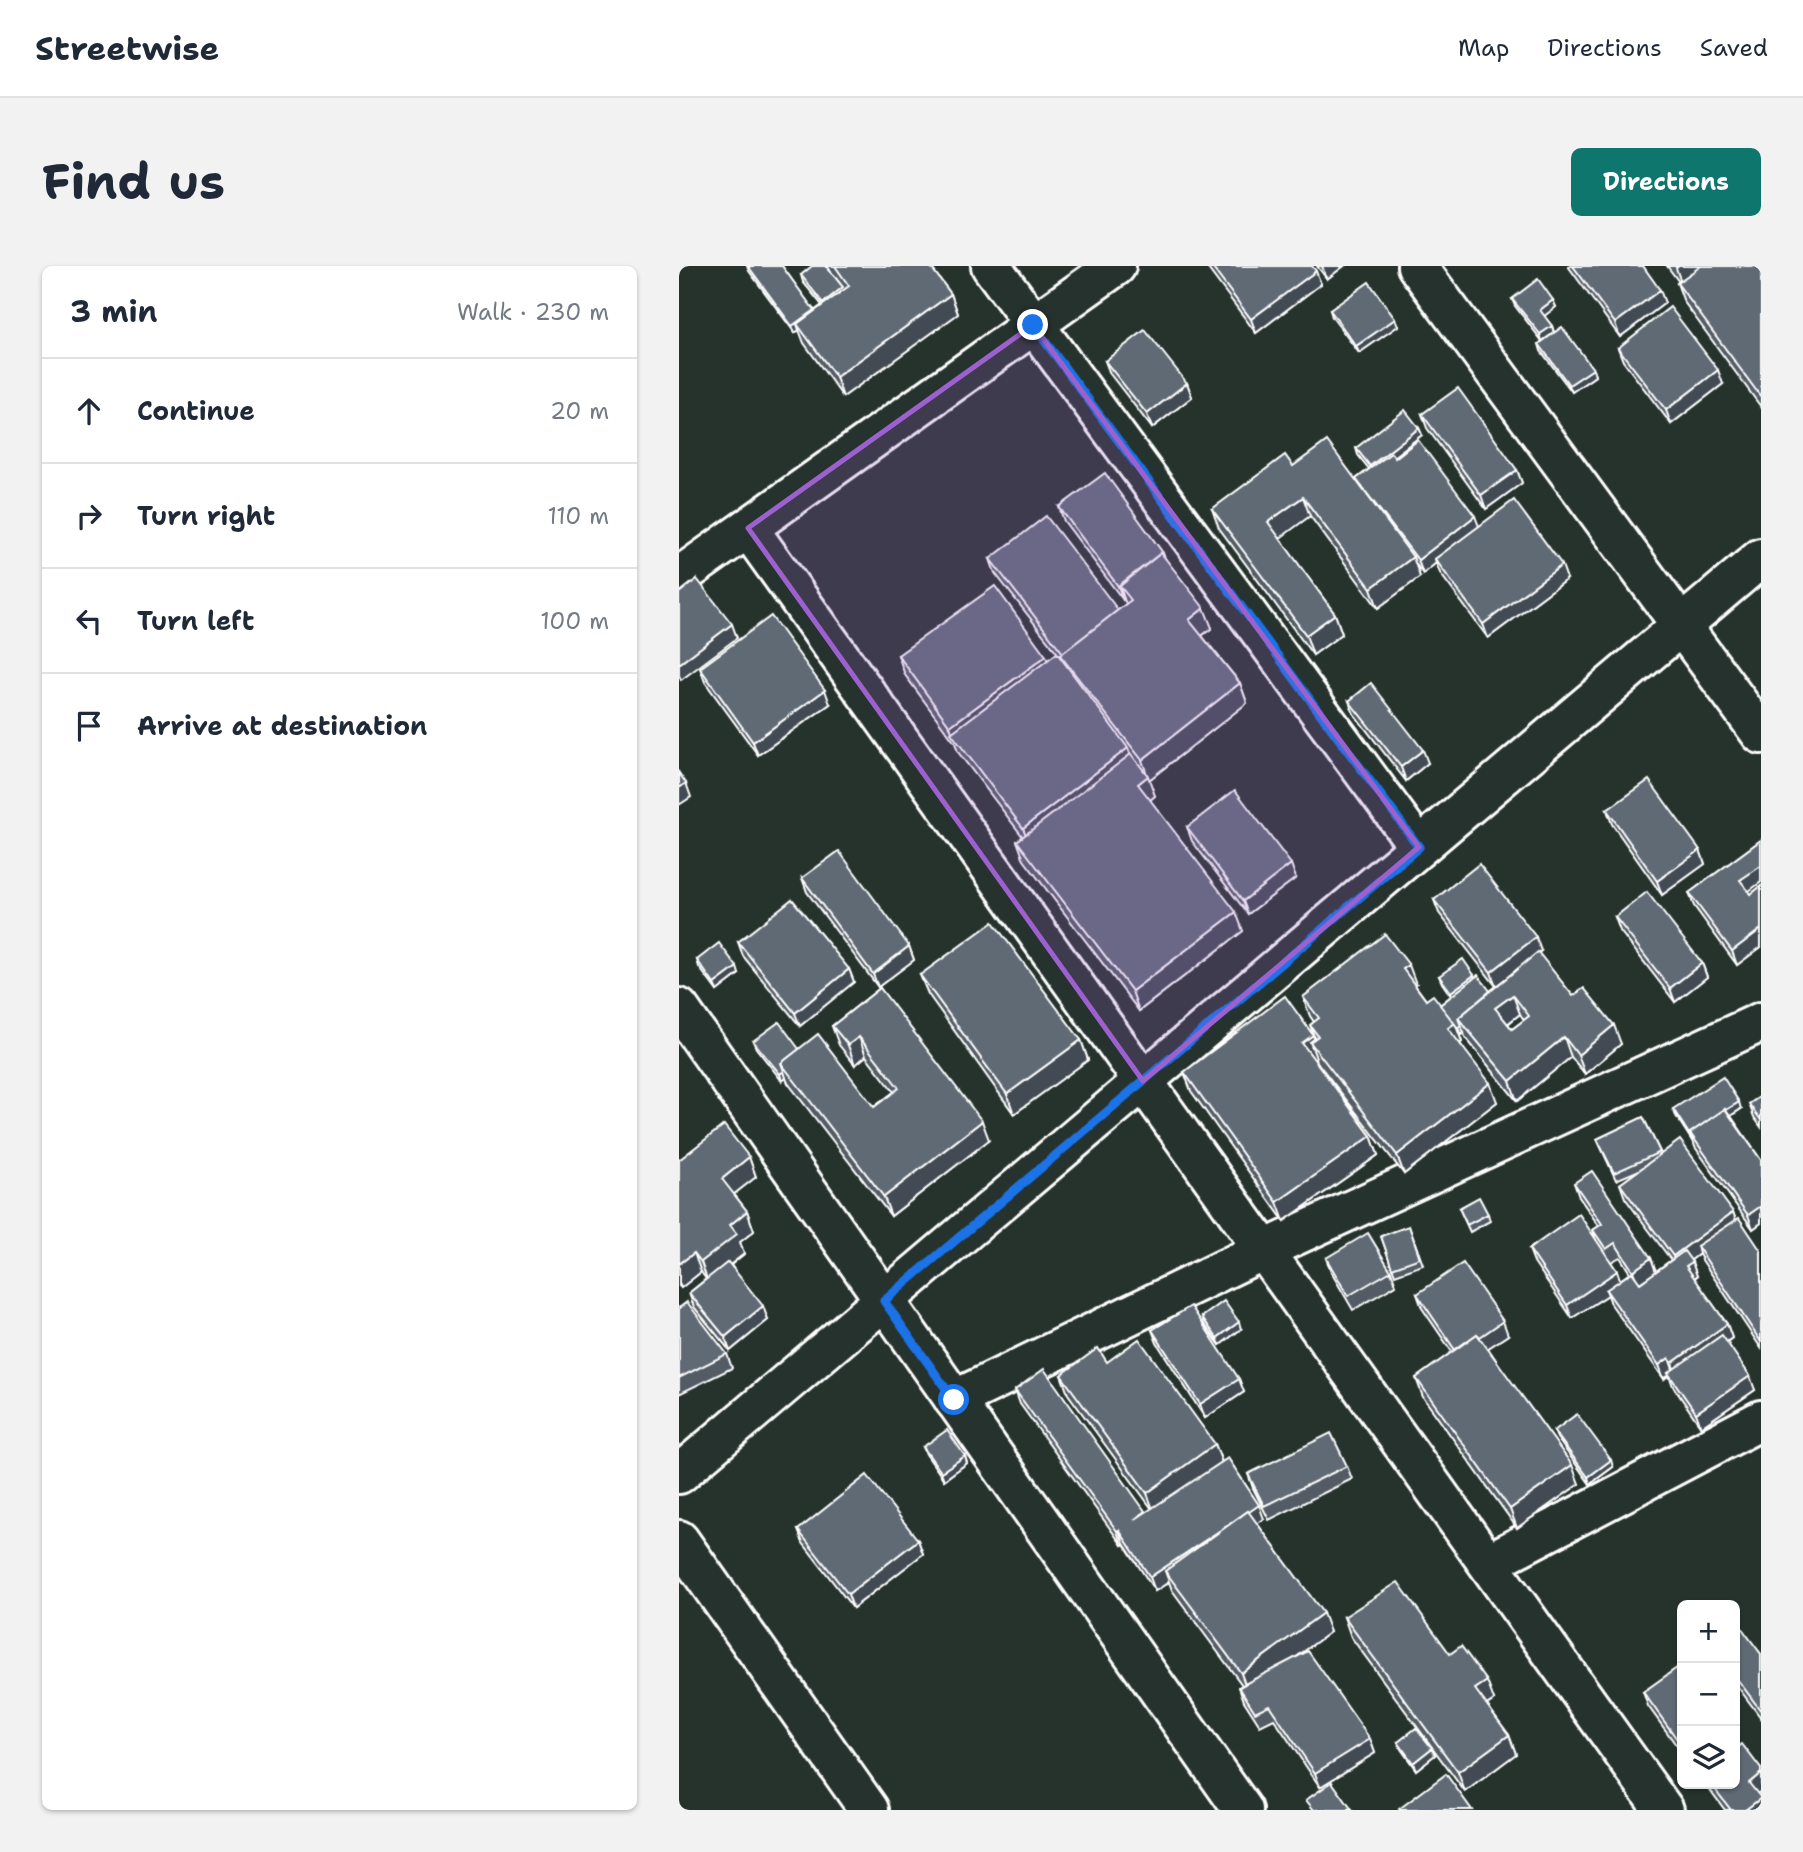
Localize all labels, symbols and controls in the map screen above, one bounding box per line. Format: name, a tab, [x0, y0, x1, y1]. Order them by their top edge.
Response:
text: Streetwise	[35, 26, 219, 71]
text: Map	[1458, 32, 1509, 64]
text: Directions	[1547, 32, 1662, 64]
text: Saved	[1700, 32, 1768, 64]
button: Directions	[1571, 148, 1761, 216]
text: Find us	[42, 149, 225, 215]
text: 3 min	[70, 291, 157, 332]
text: Walk · 230 m	[457, 297, 609, 327]
route end	[1017, 309, 1048, 340]
icon: ahead	[70, 392, 108, 430]
text: Continue	[137, 393, 255, 428]
text: 20 m	[550, 396, 609, 426]
icon: right	[70, 497, 108, 535]
text: Turn right	[137, 498, 275, 533]
text: 110 m	[547, 501, 609, 531]
icon: left	[70, 602, 108, 640]
text: Turn left	[137, 603, 254, 638]
text: 100 m	[540, 606, 609, 636]
icon: arrive	[70, 707, 108, 745]
text: Arrive at destination	[137, 708, 427, 743]
route start	[938, 1384, 969, 1415]
map controls	[1677, 1600, 1740, 1789]
button: +	[1677, 1600, 1740, 1663]
button: −	[1677, 1663, 1740, 1726]
button: layers	[1677, 1726, 1740, 1789]

